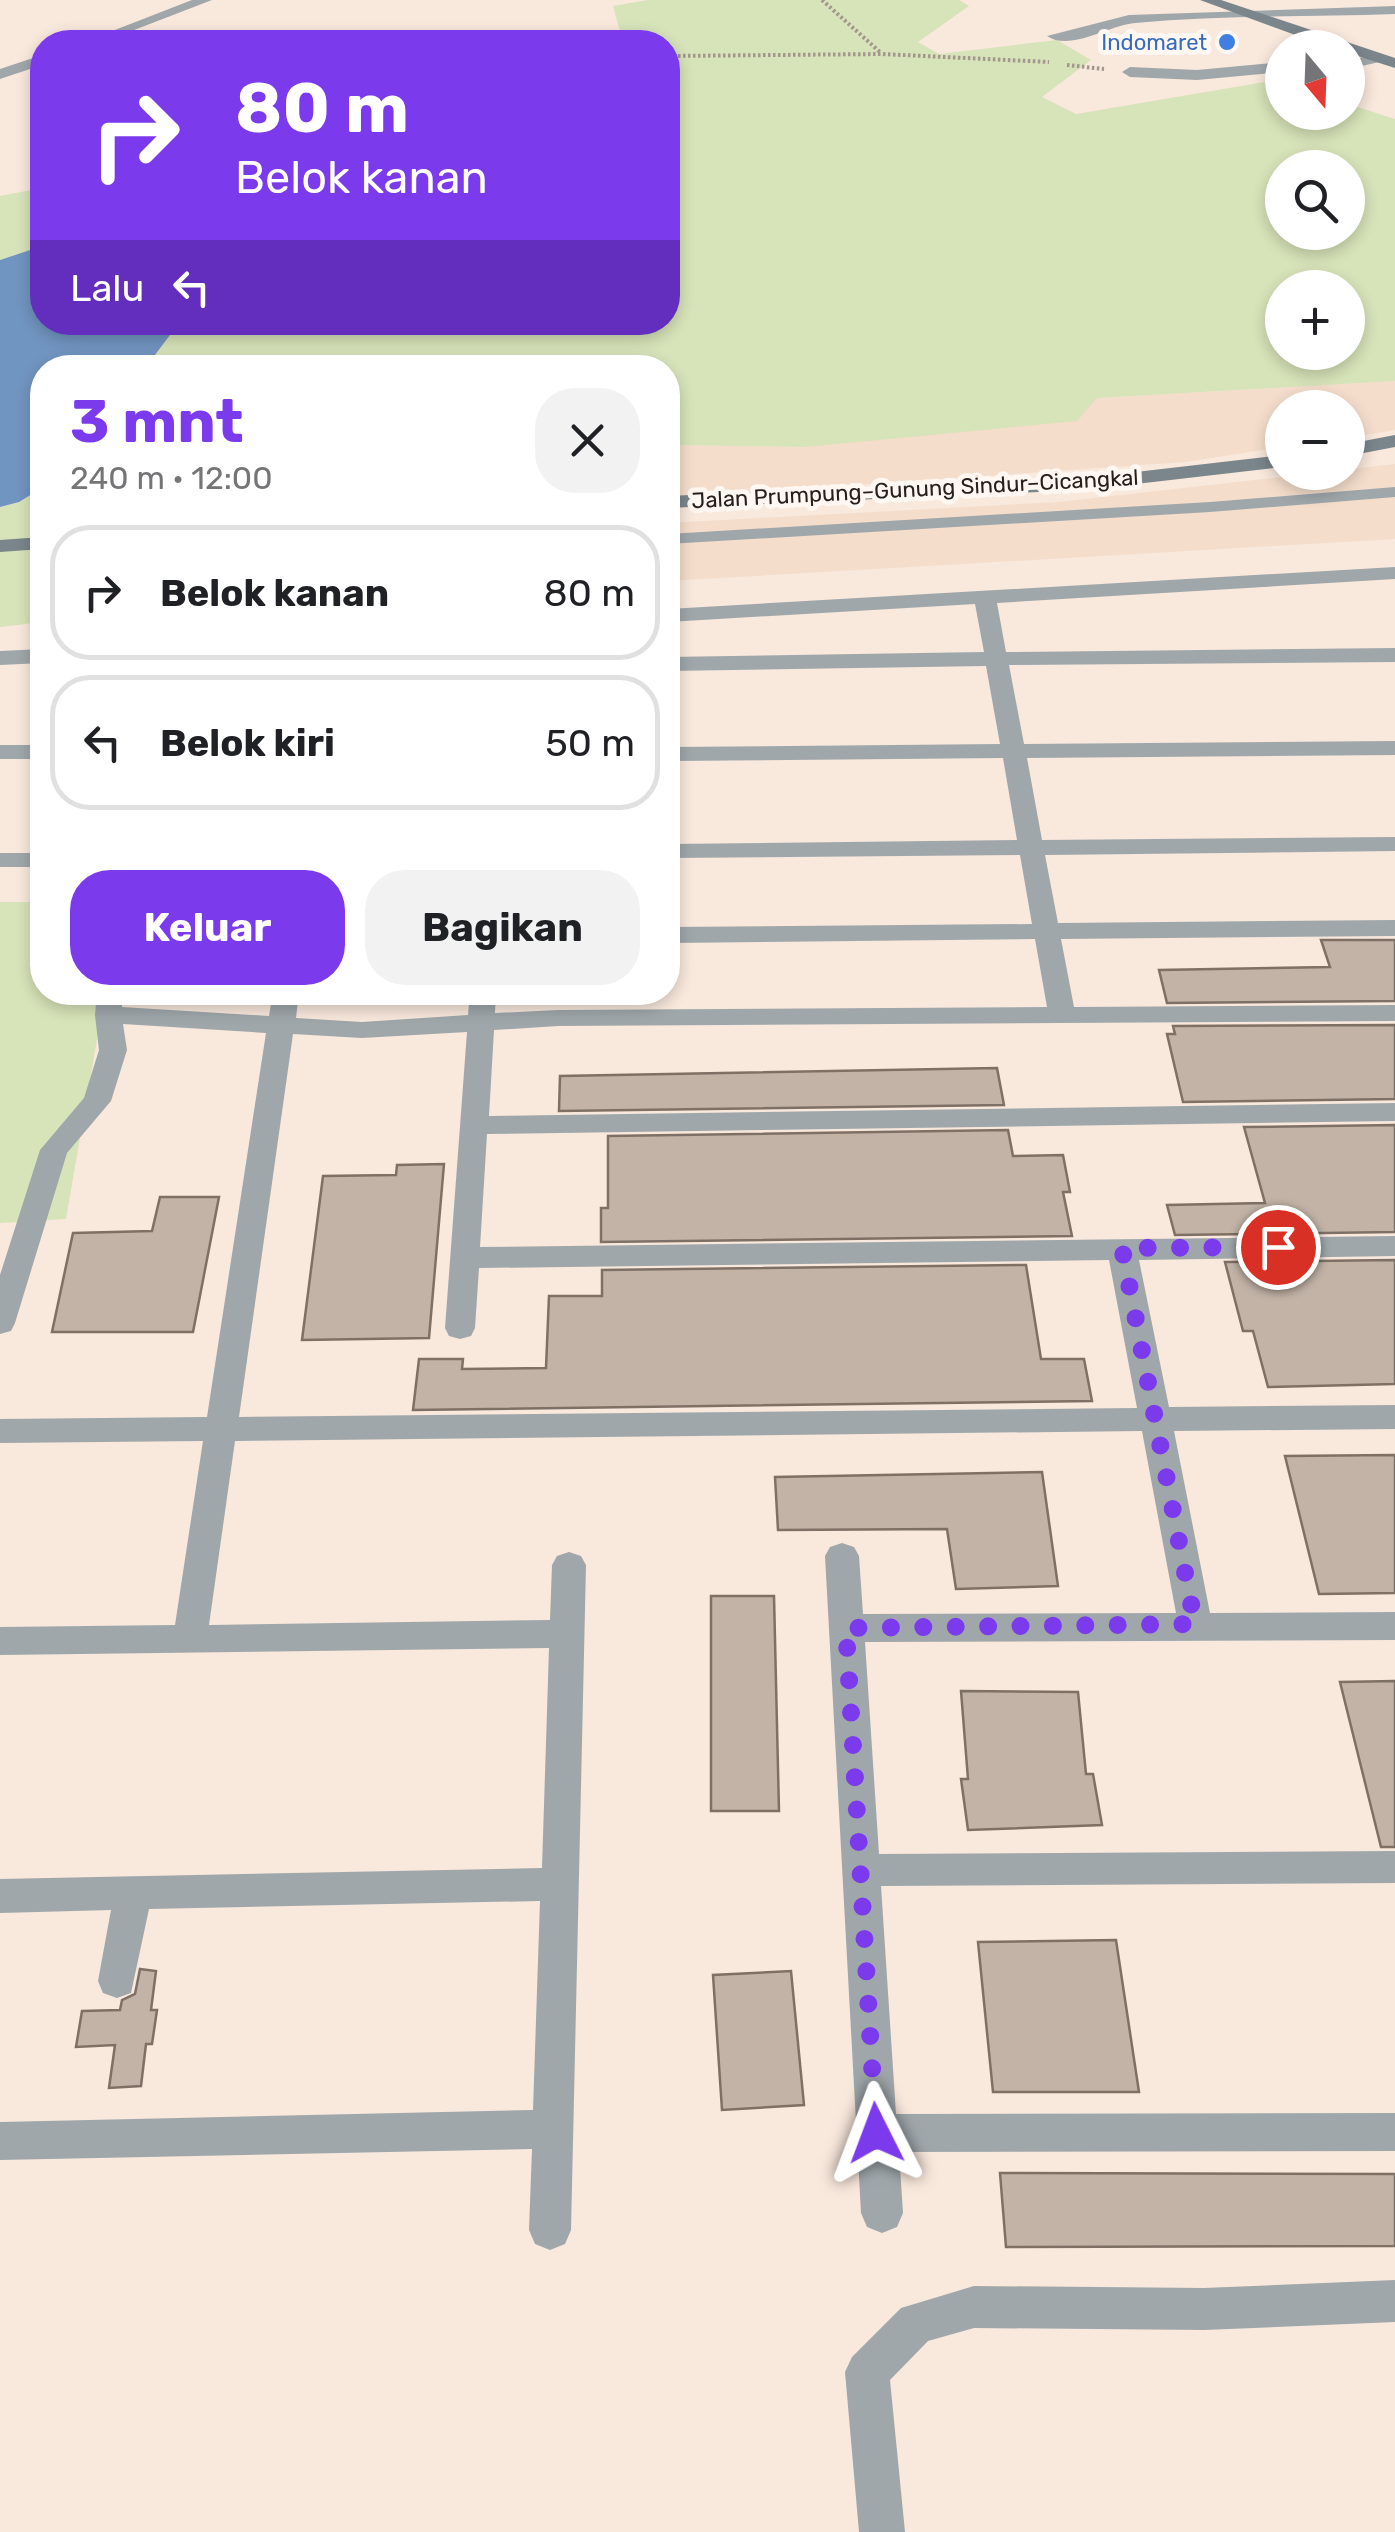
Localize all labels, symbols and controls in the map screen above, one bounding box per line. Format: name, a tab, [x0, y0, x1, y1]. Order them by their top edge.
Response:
place label: Indomaret	[1101, 29, 1207, 56]
north arrow	[1265, 30, 1365, 130]
map controls	[1265, 30, 1365, 490]
marker: Indomaret	[1216, 31, 1238, 53]
text: 80 m	[235, 67, 409, 150]
icon: right	[70, 70, 200, 200]
button: search	[1265, 150, 1365, 250]
text: Belok kanan	[235, 151, 488, 204]
icon: left	[164, 260, 219, 315]
text: Lalu	[70, 265, 144, 311]
button: +	[1265, 270, 1365, 370]
text: 3 mnt	[70, 386, 244, 457]
button: close	[535, 388, 640, 493]
button: −	[1265, 390, 1365, 490]
text: 240 m · 12:00	[70, 459, 273, 497]
street label: Jalan Prumpung–Gunung Sindur–Cicangkal	[691, 464, 1139, 514]
icon: right	[75, 565, 130, 620]
text: Belok kanan	[160, 570, 389, 616]
text: 80 m	[544, 570, 635, 616]
icon: left	[75, 715, 130, 770]
text: Belok kiri	[160, 720, 335, 766]
text: 50 m	[545, 720, 635, 766]
button: Keluar	[70, 870, 345, 985]
button: Bagikan	[365, 870, 640, 985]
pin	[1236, 1205, 1321, 1290]
icon: arrive	[1251, 1220, 1306, 1275]
position arrow	[824, 2081, 928, 2185]

